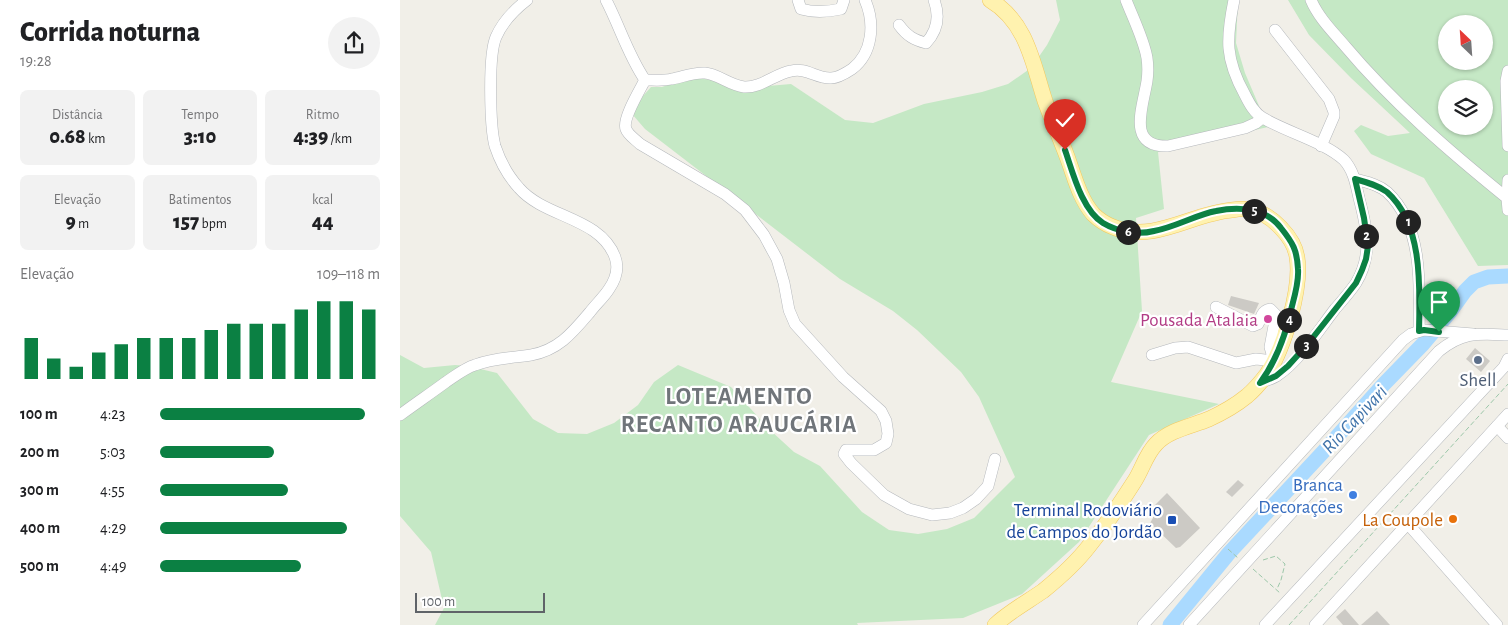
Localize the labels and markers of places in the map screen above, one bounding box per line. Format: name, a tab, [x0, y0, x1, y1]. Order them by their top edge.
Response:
pin	[1044, 99, 1086, 150]
pin: 5	[1242, 198, 1266, 224]
pin: 1	[1396, 210, 1420, 234]
pin: 6	[1116, 220, 1140, 244]
pin: 2	[1354, 224, 1378, 248]
pin	[1418, 281, 1460, 332]
pin: 4	[1276, 308, 1302, 332]
place label: Pousada Atalaia	[1140, 311, 1258, 330]
marker: Pousada Atalaia	[1262, 313, 1274, 325]
pin: 3	[1294, 334, 1318, 358]
marker: Shell	[1472, 354, 1484, 366]
place label: Shell	[1460, 371, 1496, 390]
place label: Branca Decorações	[1258, 476, 1343, 517]
marker: Branca Decorações	[1347, 489, 1359, 501]
place label: Terminal Rodoviário de Campos do Jordão	[1006, 501, 1162, 542]
place label: La Coupole	[1362, 511, 1443, 530]
marker: La Coupole	[1447, 513, 1459, 525]
marker: Terminal Rodoviário de Campos do Jordão	[1166, 514, 1178, 526]

